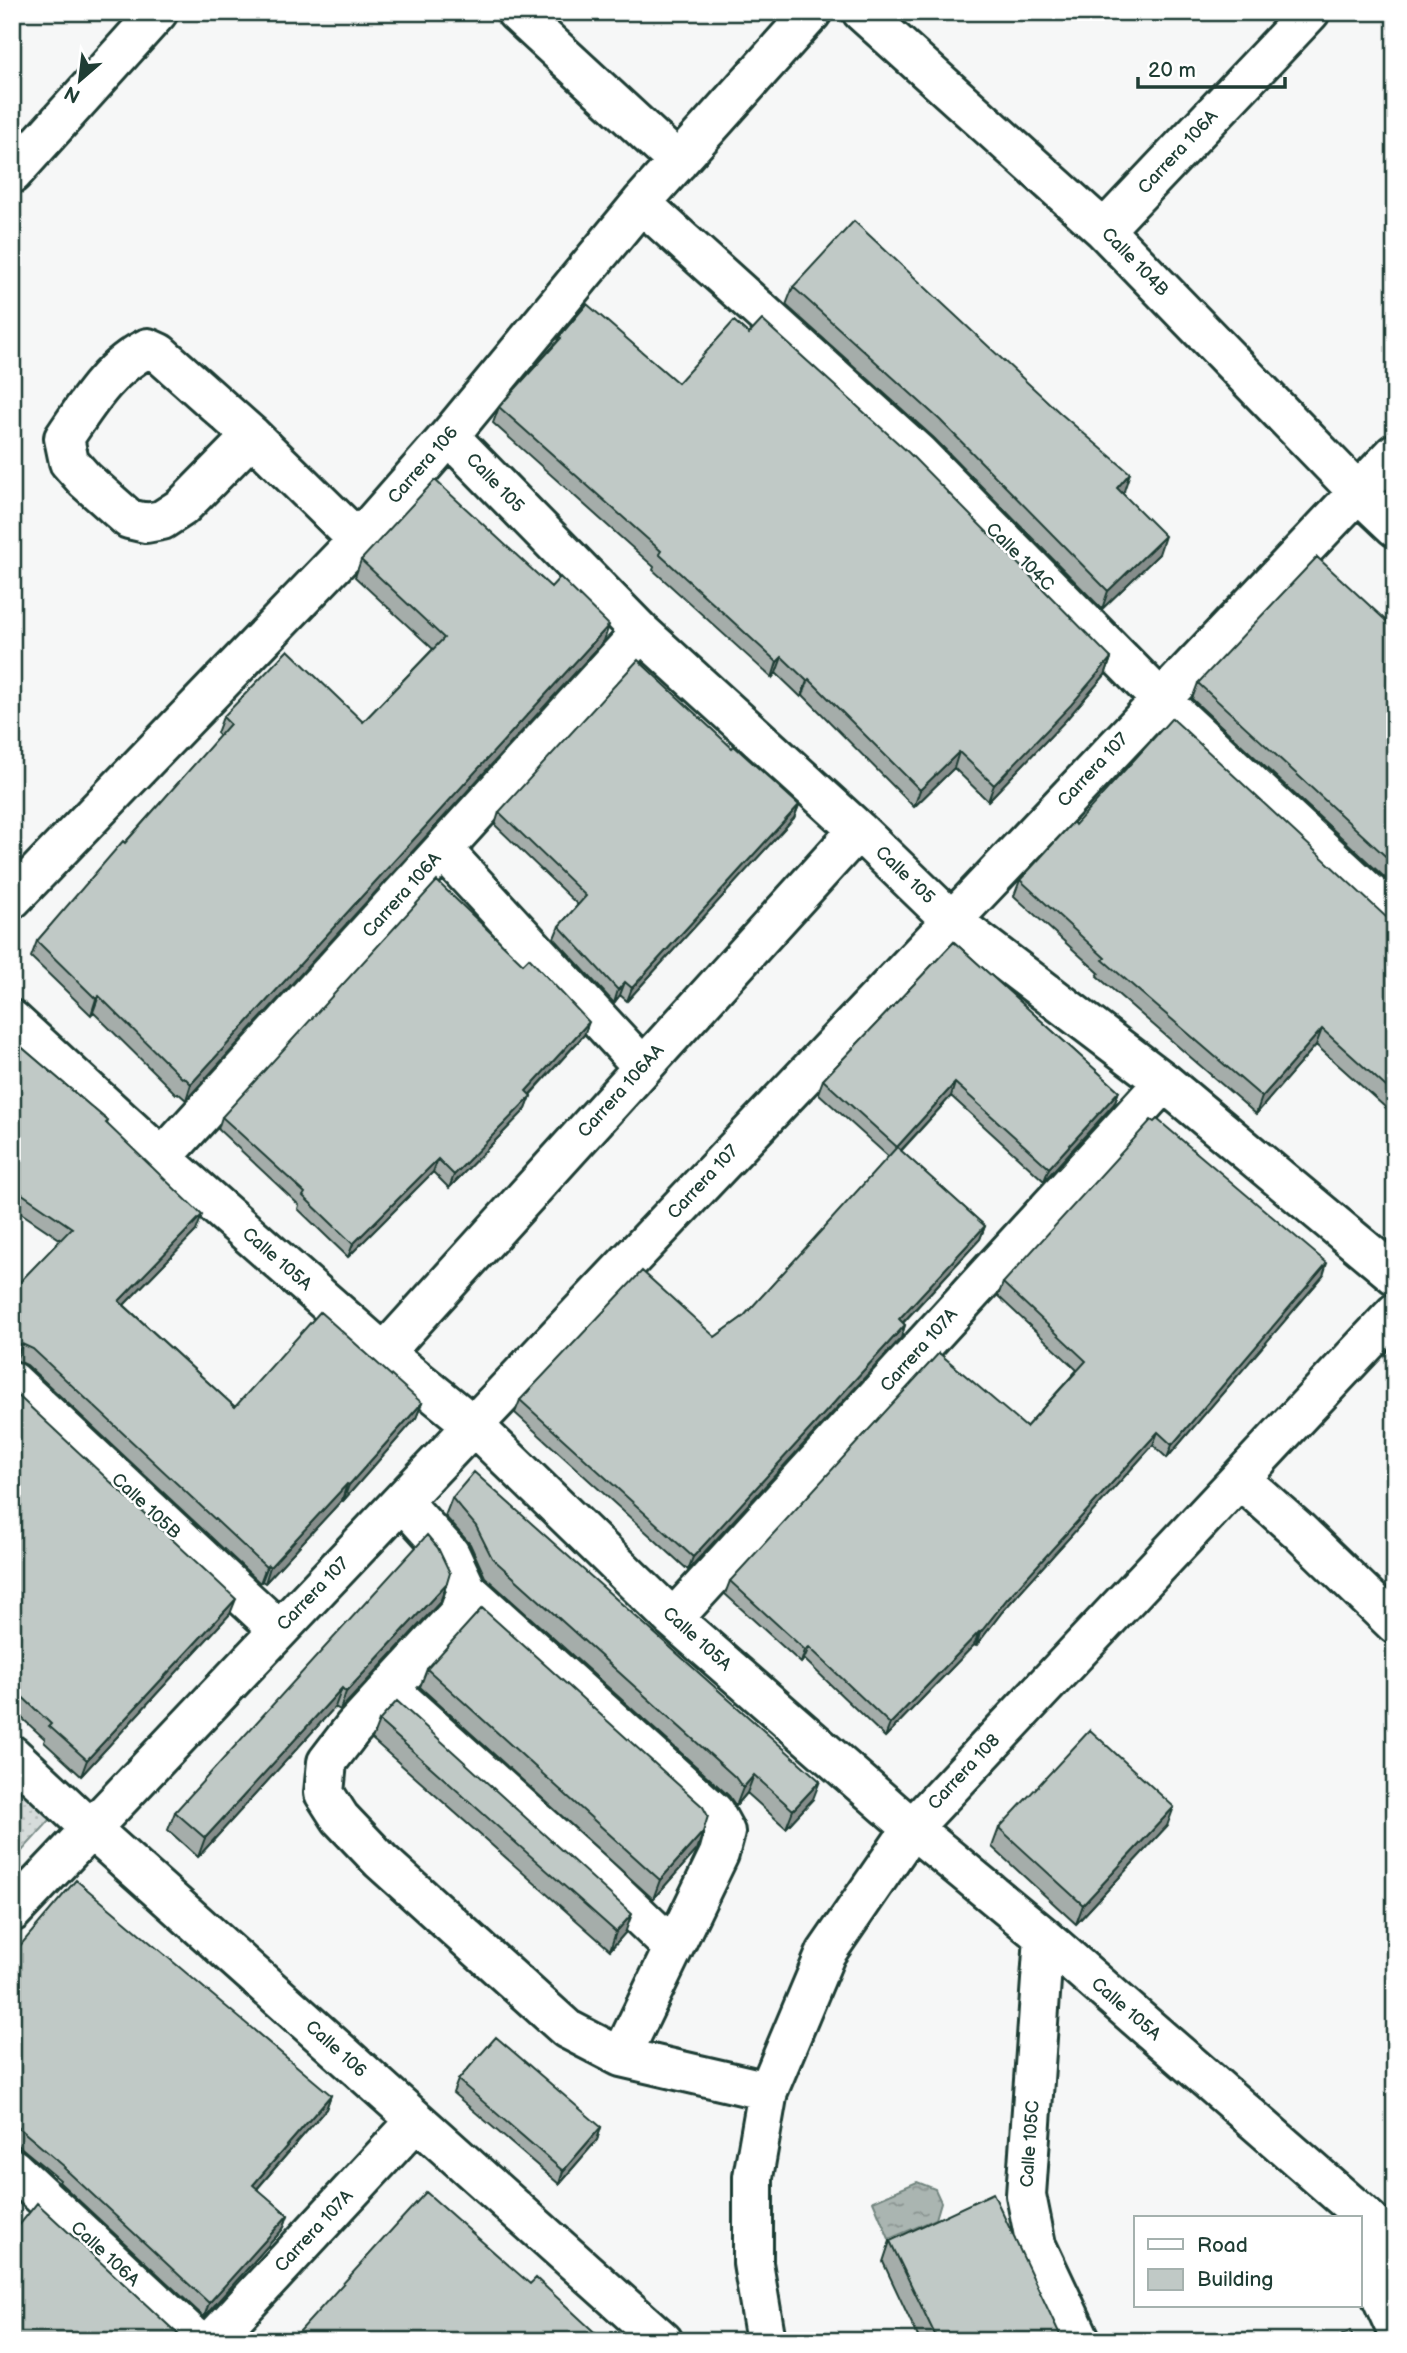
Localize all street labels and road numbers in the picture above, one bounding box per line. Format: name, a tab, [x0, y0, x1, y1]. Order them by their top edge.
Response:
street label: Carrera 106A	[1134, 106, 1222, 198]
street label: Calle 104B	[1097, 223, 1173, 301]
street label: Carrera 106	[384, 422, 462, 508]
street label: Calle 105	[462, 449, 528, 517]
street label: Calle 104C	[982, 519, 1059, 596]
street label: Carrera 107	[1053, 728, 1133, 811]
street label: Calle 105	[871, 842, 939, 908]
street label: Carrera 106A	[358, 848, 446, 942]
street label: Carrera 106AA	[574, 1040, 668, 1142]
street label: Carrera 107	[663, 1140, 743, 1223]
street label: Calle 105A	[238, 1223, 316, 1295]
street label: Carrera 107A	[876, 1304, 962, 1396]
street label: Calle 105B	[107, 1469, 185, 1543]
street label: Carrera 107	[273, 1553, 353, 1635]
street label: Calle 105A	[658, 1603, 736, 1675]
street label: Carrera 108	[924, 1730, 1004, 1814]
street label: Calle 105A	[1087, 1973, 1165, 2045]
street label: Calle 106	[301, 2016, 371, 2082]
street label: Calle 105C	[1016, 2100, 1044, 2188]
street label: Carrera 107A	[271, 2185, 357, 2277]
street label: Calle 106A	[66, 2217, 144, 2291]

